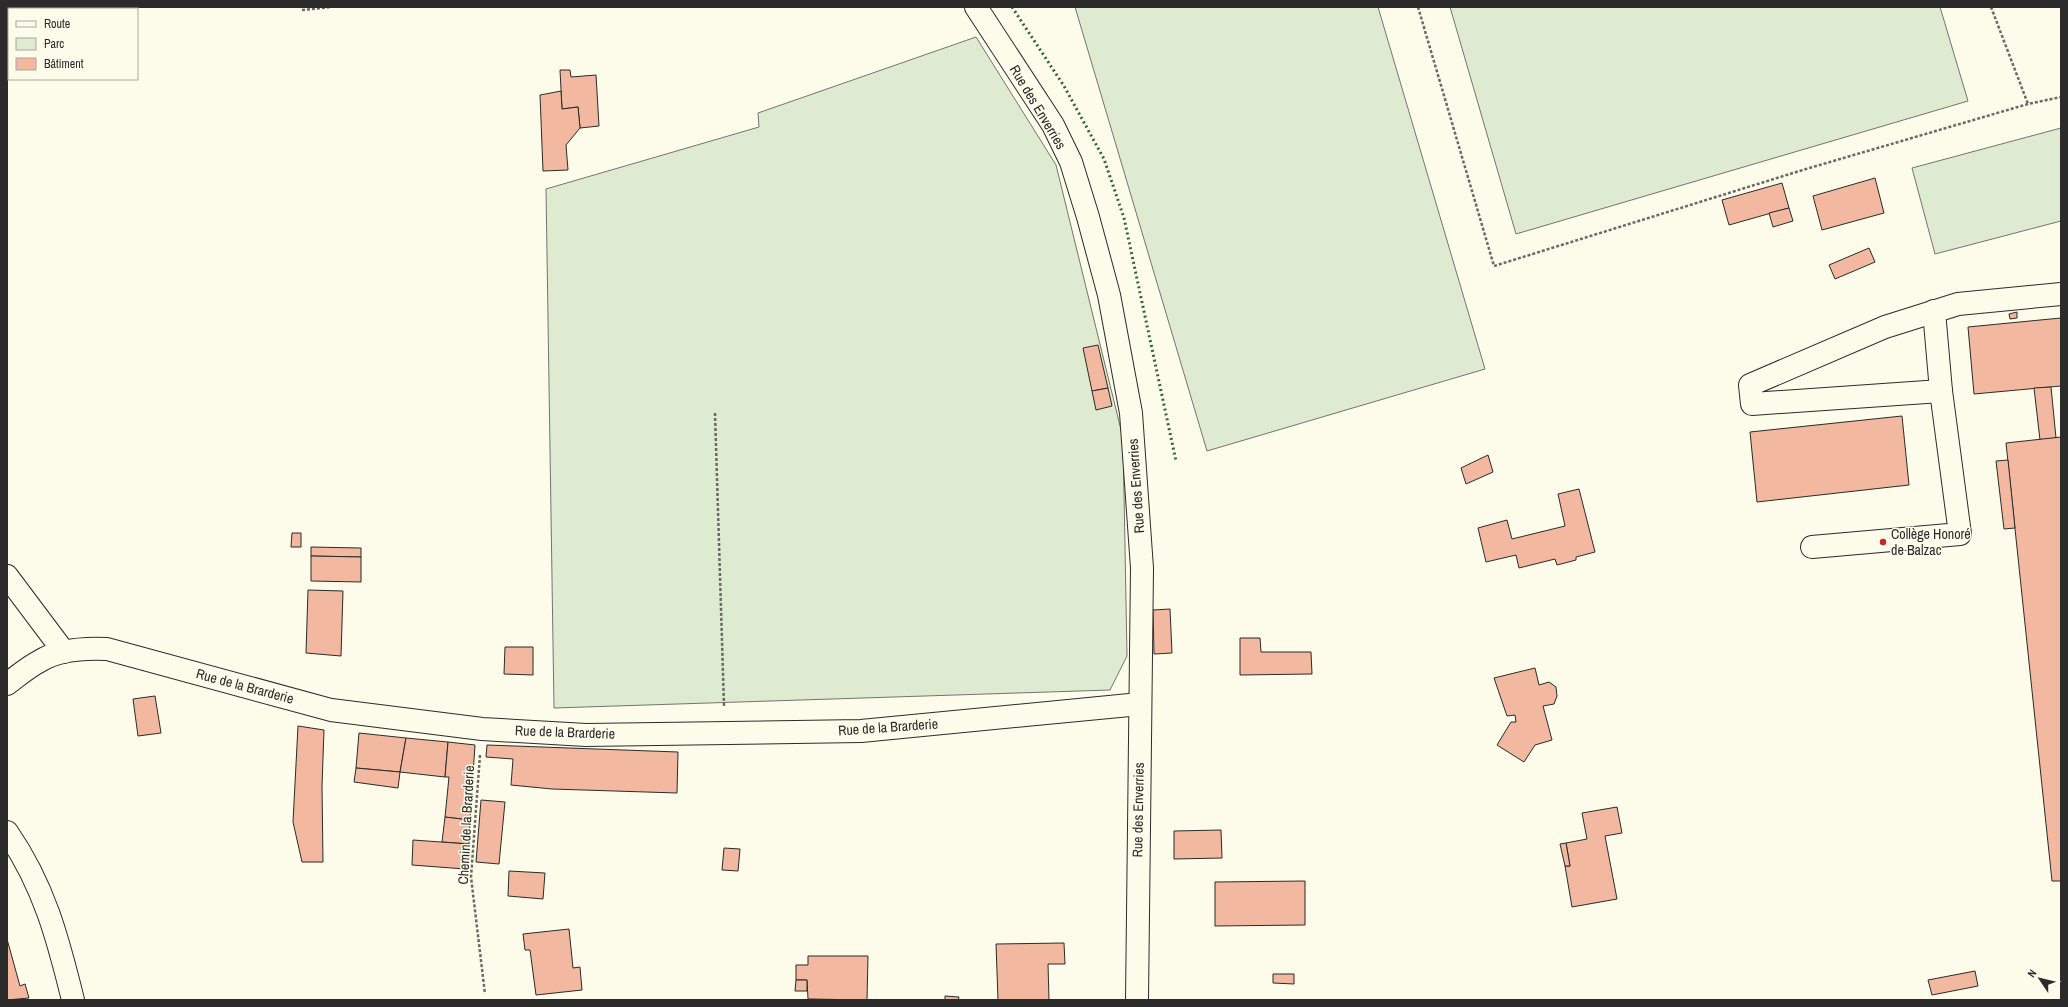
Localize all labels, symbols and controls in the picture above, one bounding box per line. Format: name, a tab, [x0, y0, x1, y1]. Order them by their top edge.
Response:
legend	[8, 8, 138, 80]
text: Route	[44, 16, 70, 32]
text: Parc	[44, 36, 64, 52]
text: Bâtiment	[44, 56, 84, 72]
street label: Rue des Enverries	[1006, 62, 1070, 153]
street label: Rue des Enverries	[1124, 438, 1148, 534]
place label: Collège Honoré de Balzac	[1891, 525, 1971, 559]
marker: Collège Honoré de Balzac	[1878, 537, 1888, 547]
street label: Rue de la Brarderie	[194, 664, 296, 708]
street label: Rue de la Brarderie	[837, 715, 939, 739]
street label: Rue de la Brarderie	[515, 721, 615, 743]
street label: Rue des Enverries	[1128, 762, 1148, 858]
street label: Chemin de la Brarderie	[454, 765, 478, 885]
north arrow	[2020, 959, 2060, 999]
text: N	[2024, 967, 2039, 980]

